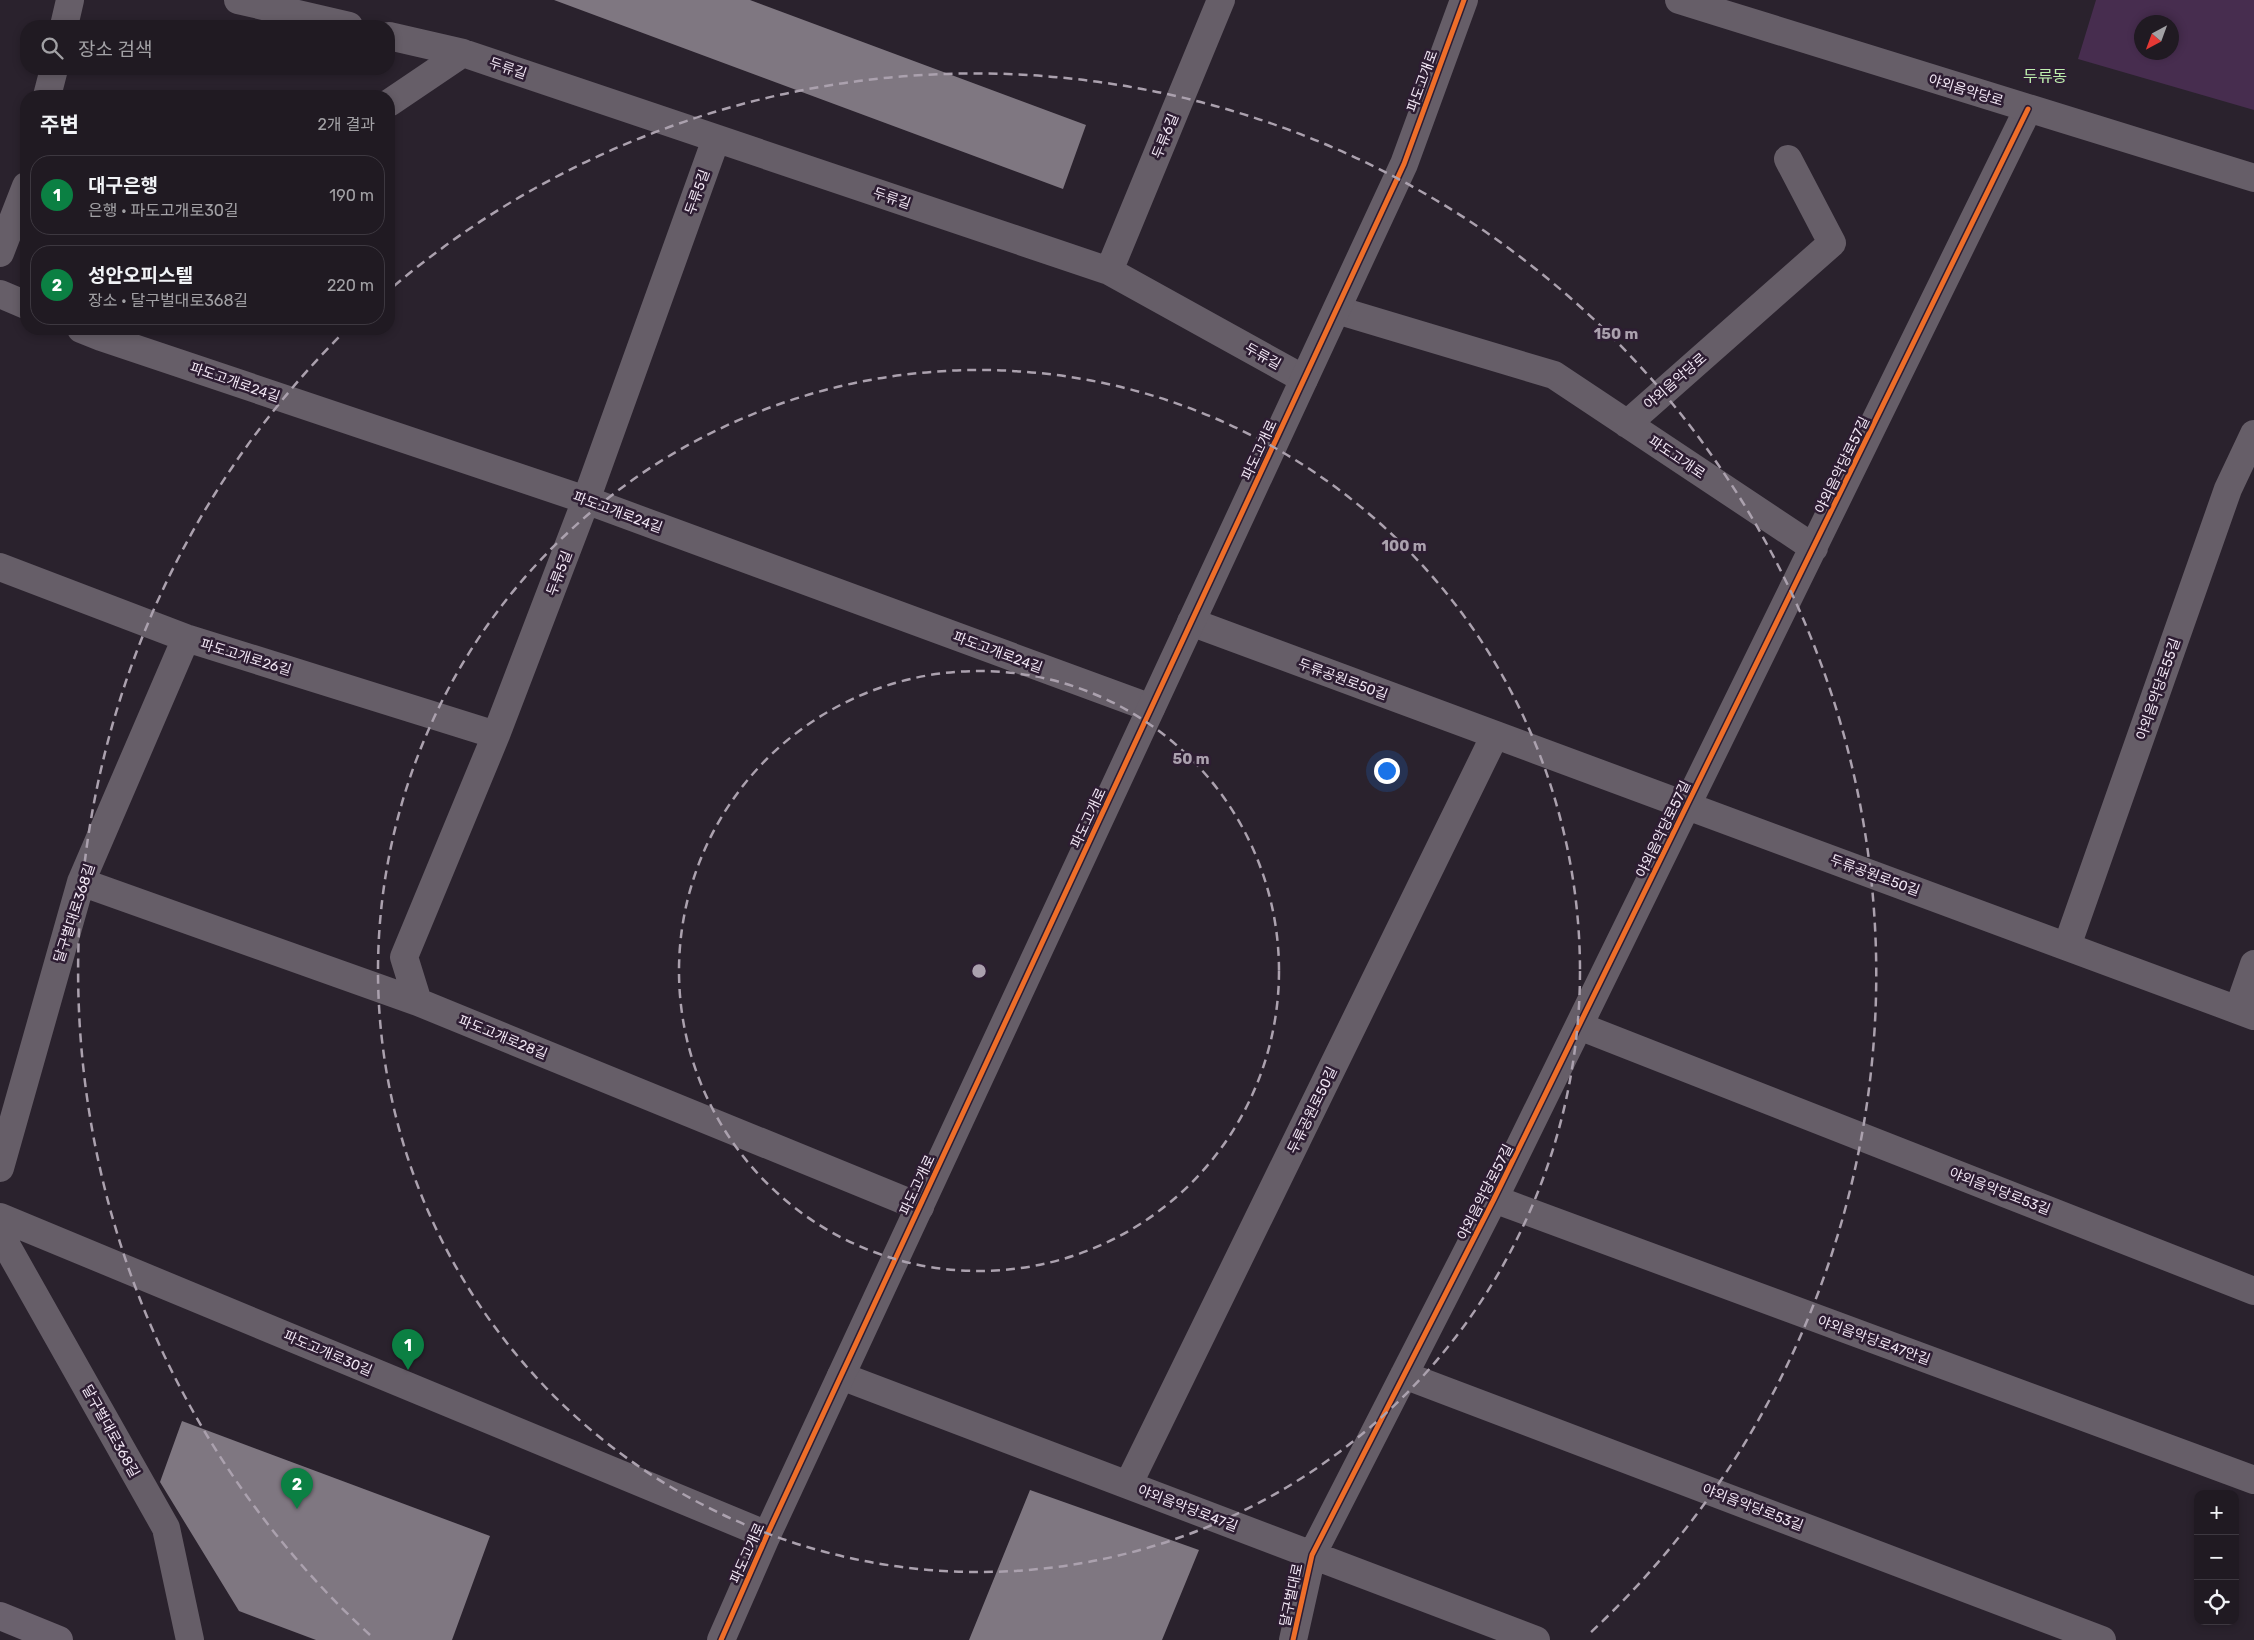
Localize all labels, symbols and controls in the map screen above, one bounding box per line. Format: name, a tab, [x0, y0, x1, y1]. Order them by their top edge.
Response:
north arrow	[2134, 15, 2179, 60]
search box	[20, 20, 395, 75]
icon: search	[38, 34, 66, 62]
text: 장소 검색	[78, 38, 153, 61]
street label: 파도고개로	[1403, 48, 1442, 114]
street label: 두류길	[487, 54, 529, 83]
district label: 두류동	[2023, 67, 2067, 86]
street label: 야외음악당로	[1926, 71, 2005, 110]
street label: 두류6길	[1149, 111, 1182, 161]
text: 주변	[40, 112, 79, 137]
text: 2개 결과	[318, 115, 375, 134]
street label: 두류5길	[681, 167, 713, 217]
text: 대구은행	[88, 174, 158, 197]
street label: 두류길	[871, 184, 913, 213]
text: 1	[53, 186, 61, 205]
text: 190 m	[329, 186, 374, 205]
text: 은행 · 파도고개로30길	[88, 201, 239, 220]
text: 성안오피스텔	[88, 264, 193, 287]
text: 2	[52, 276, 62, 295]
text: 220 m	[327, 276, 374, 295]
text: 장소 · 달구벌대로368길	[88, 291, 248, 310]
text: 150 m	[1594, 325, 1638, 343]
street label: 두류길	[1242, 340, 1284, 373]
street label: 야외음악당로	[1641, 350, 1710, 413]
street label: 파도고개로24길	[188, 359, 282, 406]
street label: 야외음악당로57길	[1812, 414, 1873, 516]
street label: 파도고개로	[1238, 417, 1281, 483]
street label: 파도고개로	[1645, 432, 1708, 483]
street label: 파도고개로24길	[571, 488, 665, 537]
text: 100 m	[1382, 537, 1426, 555]
street label: 두류5길	[543, 548, 576, 598]
street label: 파도고개로24길	[951, 628, 1045, 677]
street label: 파도고개로26길	[198, 636, 293, 679]
street label: 야외음악당로55길	[2133, 636, 2184, 742]
street label: 두류공원로50길	[1296, 655, 1390, 704]
text: 50 m	[1173, 750, 1209, 768]
your location	[1374, 758, 1400, 784]
street label: 야외음악당로57길	[1633, 778, 1694, 880]
street label: 파도고개로	[1067, 785, 1110, 851]
street label: 두류공원로50길	[1828, 851, 1922, 900]
street label: 달구벌대로368길	[50, 862, 98, 965]
centre of rings	[970, 962, 988, 980]
street label: 파도고개로28길	[456, 1012, 550, 1063]
street label: 두류공원로50길	[1284, 1064, 1341, 1156]
street label: 야외음악당로57길	[1454, 1141, 1517, 1243]
street label: 파도고개로	[896, 1152, 939, 1218]
street label: 야외음악당로53길	[1947, 1164, 2053, 1219]
street label: 야외음악당로47안길	[1815, 1312, 1932, 1369]
street label: 파도고개로30길	[281, 1327, 375, 1380]
pin: 1	[392, 1329, 424, 1370]
street label: 달구벌대로368길	[78, 1382, 143, 1480]
pin: 2	[281, 1468, 313, 1509]
street label: 야외음악당로53길	[1700, 1480, 1806, 1535]
street label: 야외음악당로47길	[1135, 1482, 1240, 1535]
map controls	[2194, 1490, 2239, 1625]
button: +	[2194, 1490, 2239, 1535]
street label: 파도고개로	[727, 1520, 768, 1586]
button: −	[2194, 1535, 2239, 1580]
street label: 달구벌대로	[1276, 1562, 1307, 1628]
button: locate	[2194, 1580, 2239, 1625]

